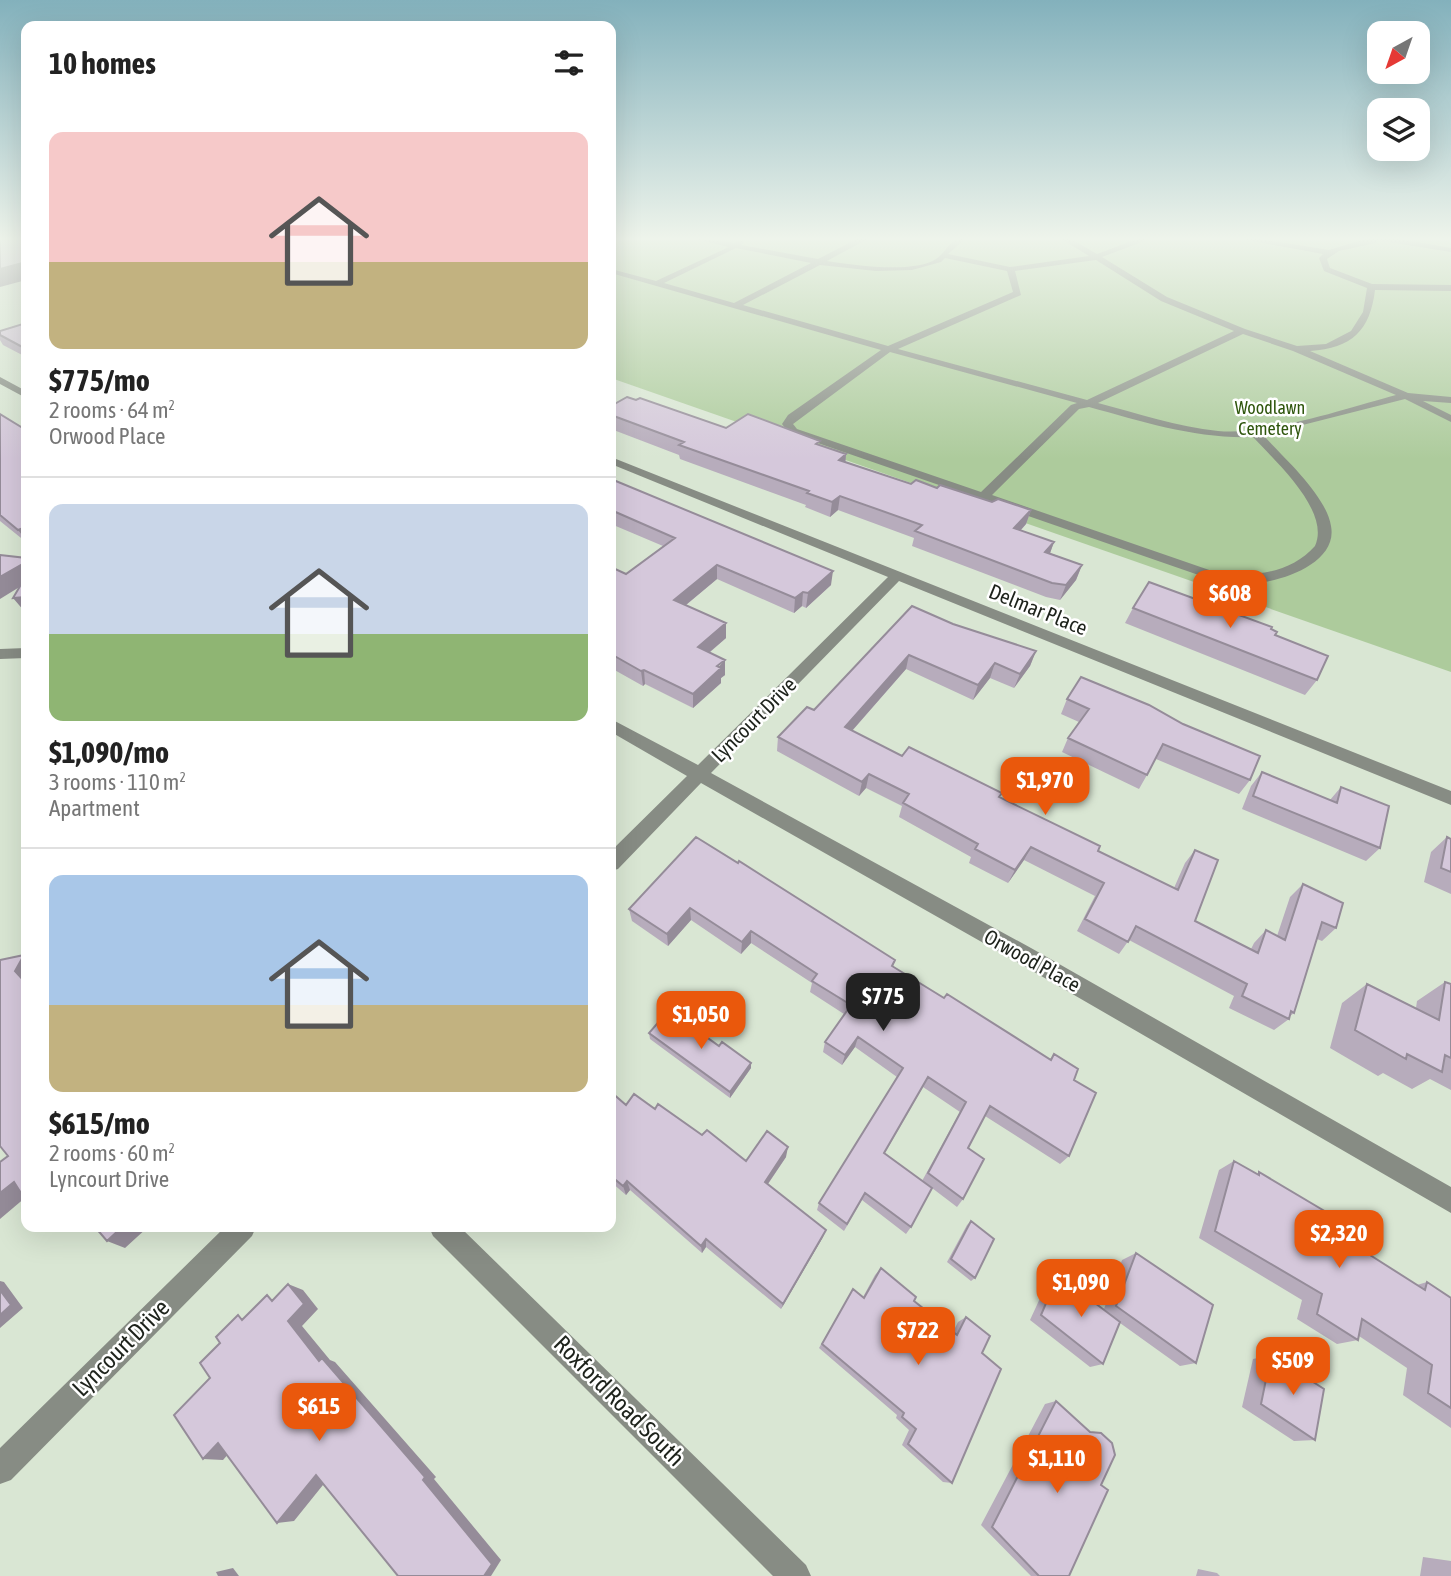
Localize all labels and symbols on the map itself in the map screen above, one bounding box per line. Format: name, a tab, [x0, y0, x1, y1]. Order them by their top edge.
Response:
north arrow	[1367, 21, 1430, 84]
park label: Woodlawn Cemetery	[1235, 397, 1305, 439]
pin: $608	[1189, 570, 1271, 630]
street label: Delmar Place	[986, 579, 1091, 640]
street label: Lyncourt Drive	[706, 672, 801, 767]
pin: $1,970	[988, 758, 1102, 817]
street label: Orwood Place	[980, 924, 1085, 996]
pin: $775	[842, 974, 924, 1033]
pin: $1,050	[644, 992, 758, 1051]
pin: $2,320	[1282, 1210, 1396, 1270]
pin: $1,090	[1024, 1260, 1138, 1319]
street label: Lyncourt Drive	[67, 1294, 175, 1402]
pin: $722	[877, 1308, 959, 1367]
street label: Roxford Road South	[549, 1330, 690, 1471]
pin: $509	[1252, 1338, 1334, 1397]
pin: $615	[278, 1384, 360, 1443]
pin: $1,110	[1000, 1436, 1114, 1495]

